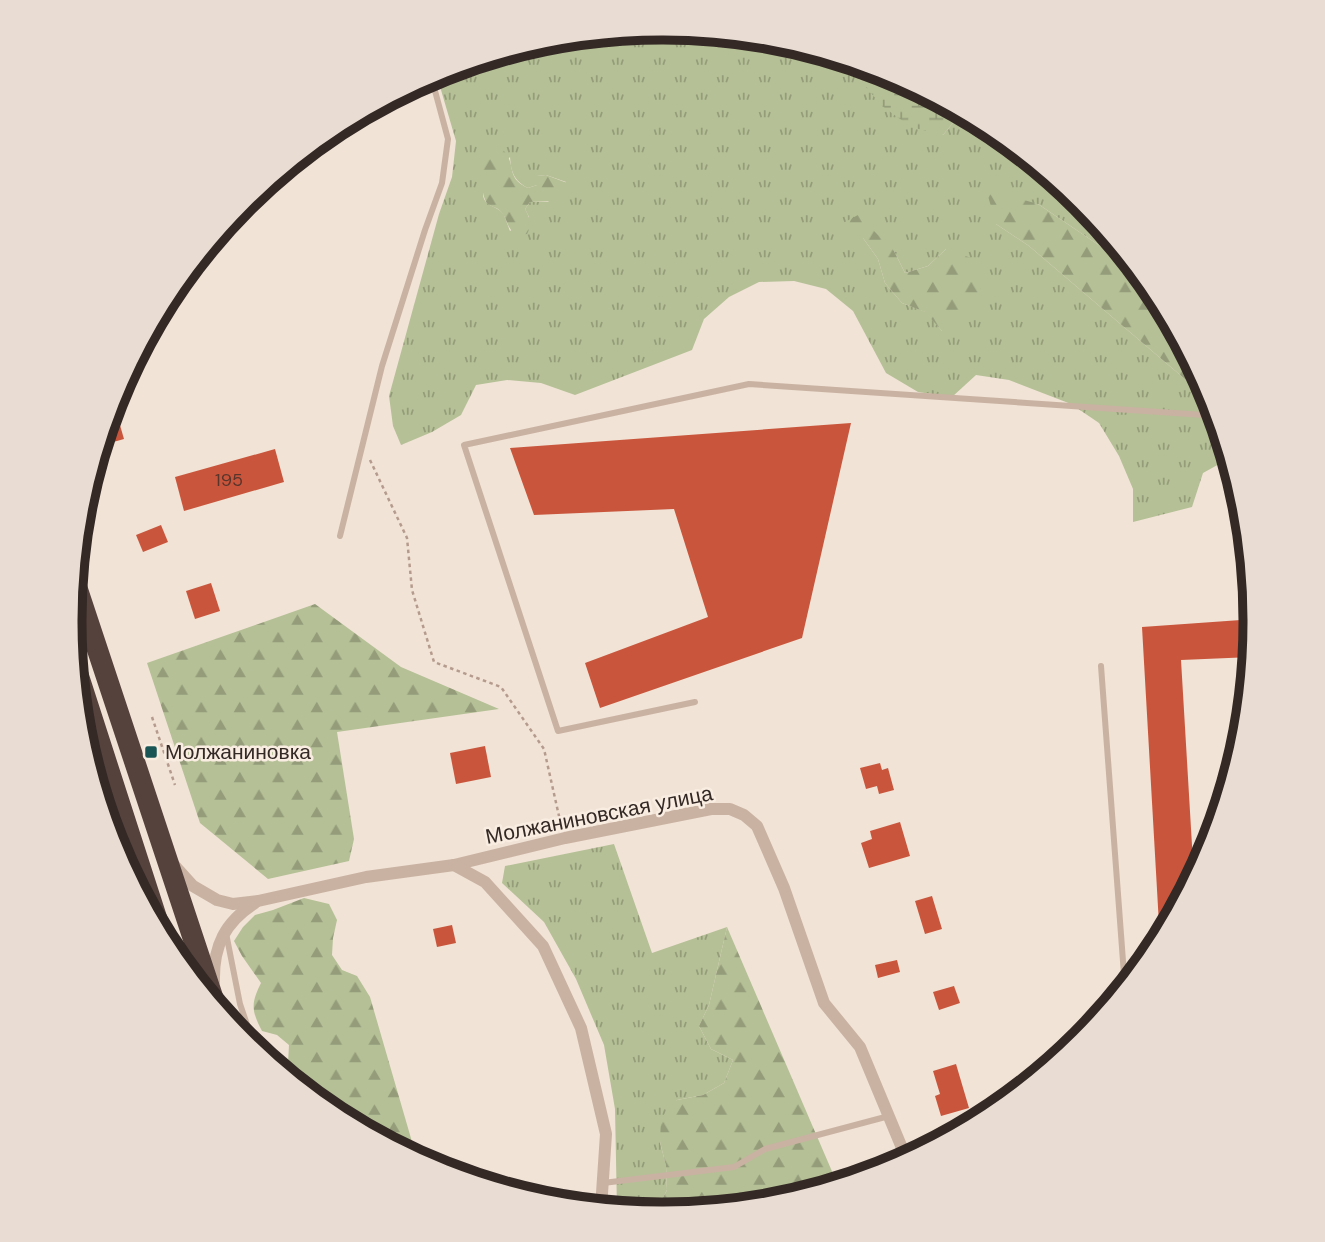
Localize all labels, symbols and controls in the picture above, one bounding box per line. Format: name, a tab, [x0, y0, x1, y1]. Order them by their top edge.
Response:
house number: 195	[215, 468, 243, 492]
place label: Молжаниновка	[165, 738, 311, 766]
marker: Молжаниновка	[143, 744, 159, 760]
street label: Молжаниновская улица	[483, 779, 715, 851]

